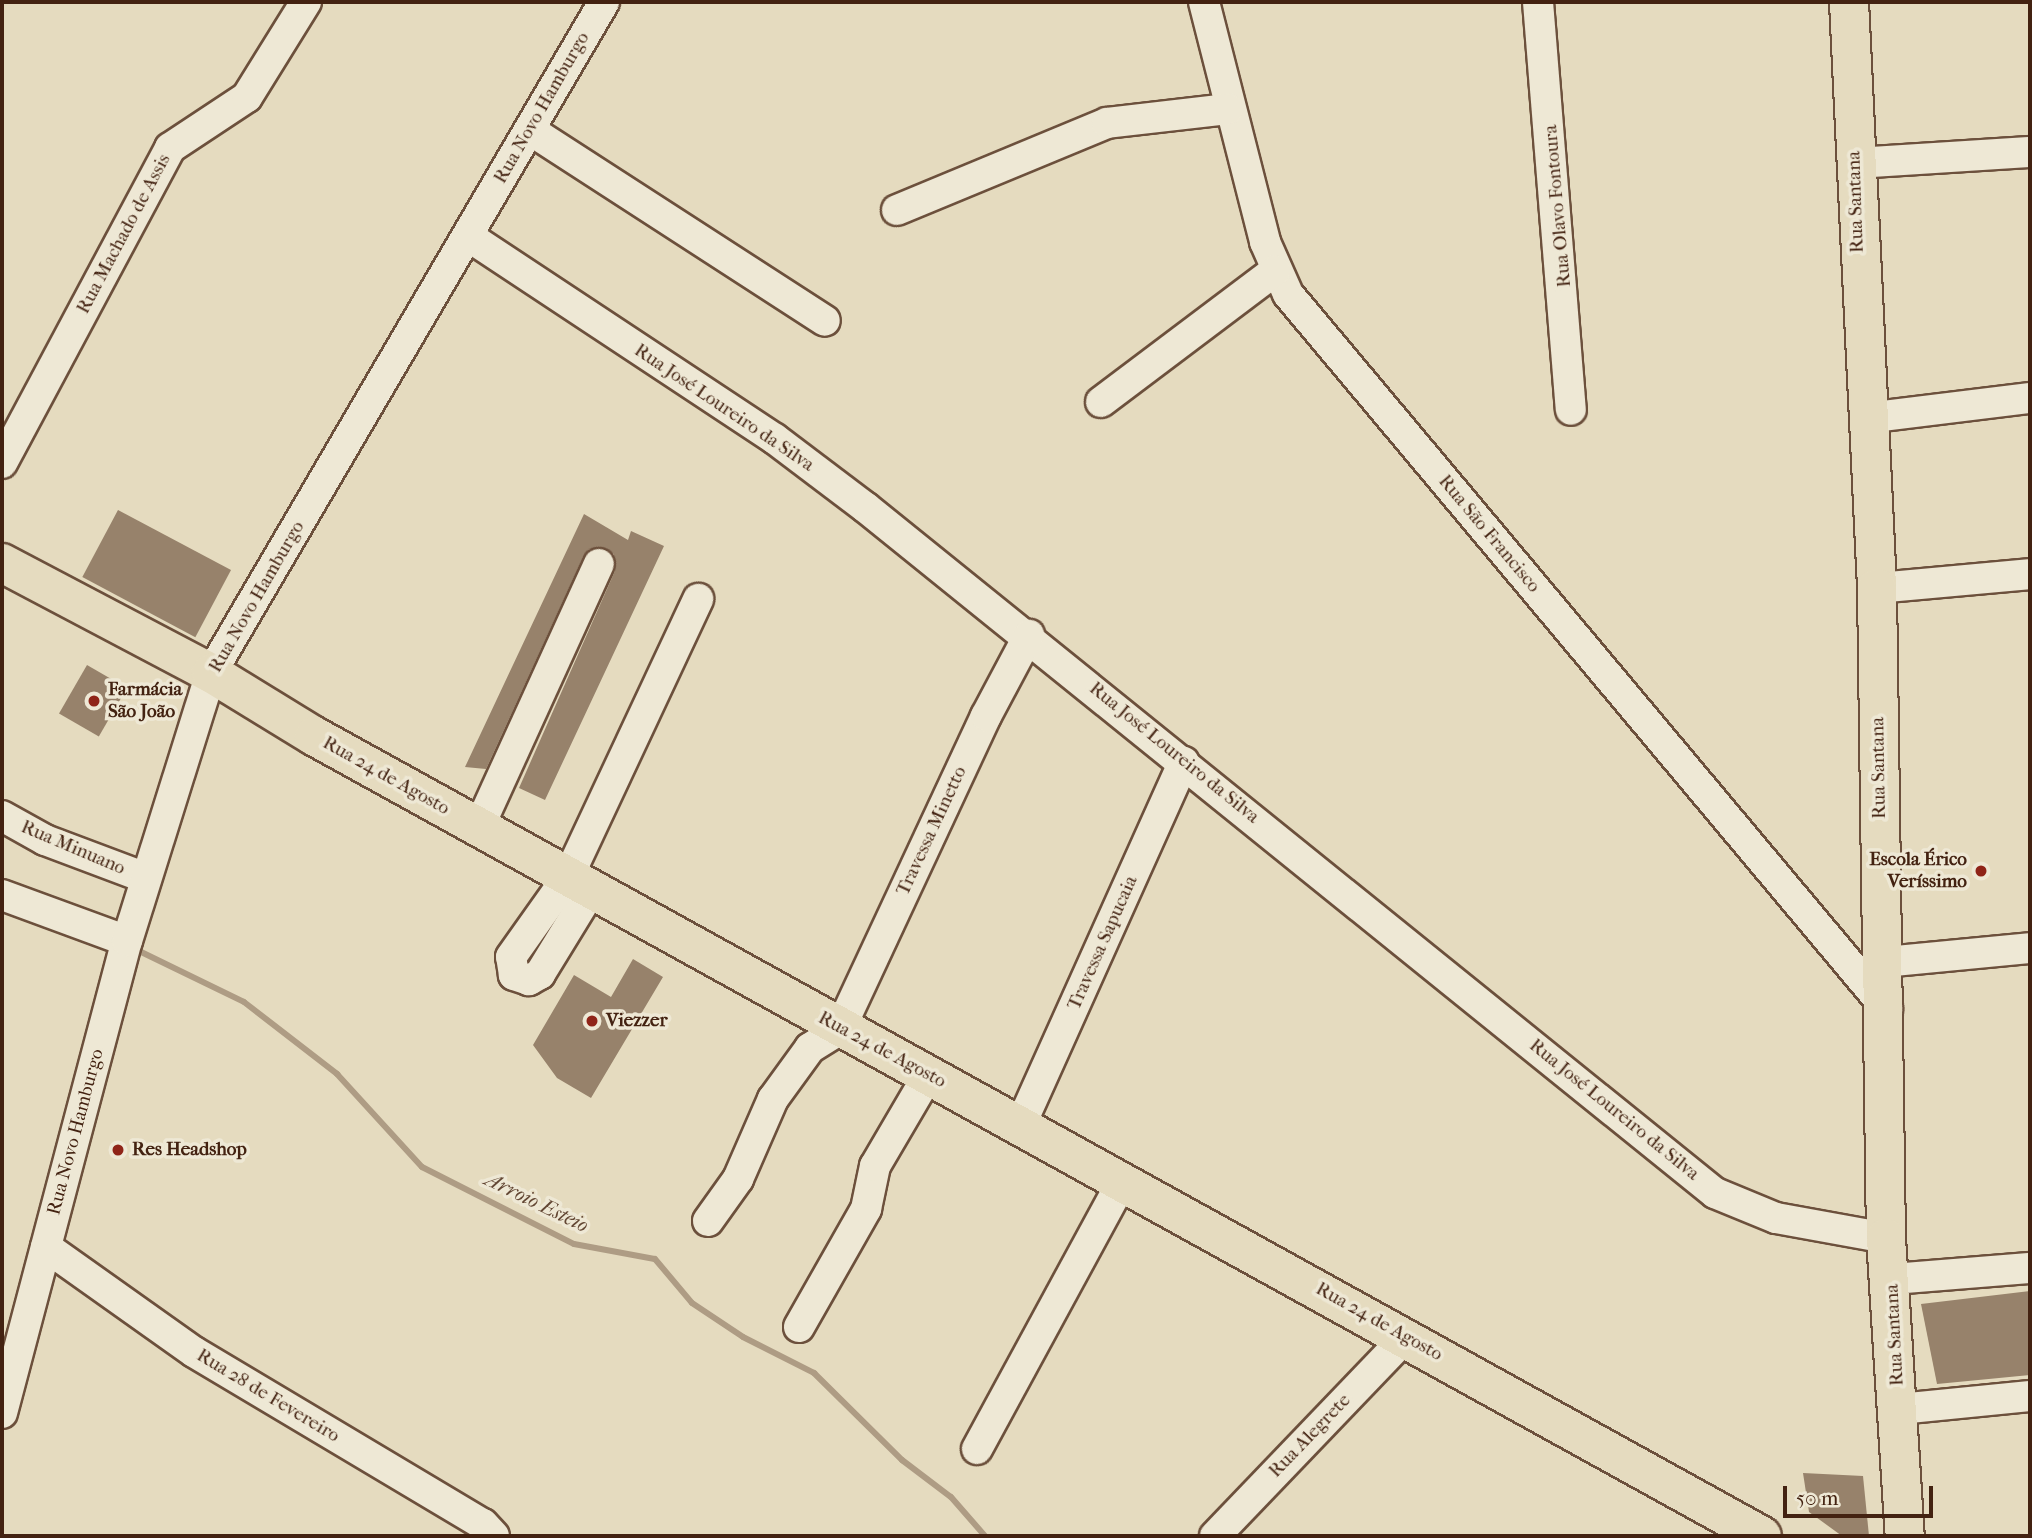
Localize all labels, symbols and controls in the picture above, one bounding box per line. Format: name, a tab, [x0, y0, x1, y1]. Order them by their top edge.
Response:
street label: Rua Novo Hamburgo	[489, 28, 595, 188]
street label: Rua Olavo Fontoura	[1540, 124, 1576, 288]
street label: Rua Machado de Assis	[72, 150, 176, 318]
street label: Rua Santana	[1843, 151, 1869, 253]
street label: Rua José Loureiro da Silva	[630, 339, 818, 477]
street label: Rua São Francisco	[1433, 471, 1545, 597]
street label: Rua Novo Hamburgo	[204, 517, 310, 677]
street label: Rua José Loureiro da Silva	[1084, 677, 1264, 829]
place label: Farmácia São João	[108, 679, 182, 723]
marker: Farmácia São João	[86, 693, 102, 709]
street label: Rua Santana	[1867, 717, 1891, 819]
street label: Rua 24 de Agosto	[319, 732, 453, 820]
street label: Travessa Minetto	[892, 763, 972, 899]
street label: Rua Minuano	[17, 816, 129, 880]
place label: Escola Érico Veríssimo	[1869, 849, 1967, 893]
marker: Escola Érico Veríssimo	[1973, 863, 1989, 879]
street label: Travessa Sapucaia	[1063, 872, 1143, 1014]
street label: Rua 24 de Agosto	[814, 1007, 950, 1093]
place label: Viezzer	[606, 1010, 667, 1032]
marker: Viezzer	[584, 1013, 600, 1029]
street label: Rua José Loureiro da Silva	[1524, 1034, 1704, 1186]
street label: Rua Novo Hamburgo	[43, 1046, 109, 1218]
place label: Res Headshop	[132, 1139, 247, 1161]
marker: Res Headshop	[110, 1142, 126, 1158]
water label: Arroio Esteio	[481, 1166, 593, 1238]
street label: Rua 24 de Agosto	[1312, 1278, 1446, 1366]
street label: Rua Santana	[1881, 1283, 1909, 1387]
street label: Rua 28 de Fevereiro	[192, 1344, 344, 1448]
street label: Rua Alegrete	[1264, 1389, 1356, 1483]
scale bar	[1787, 1472, 1938, 1516]
text: 50 m	[1796, 1486, 1839, 1510]

